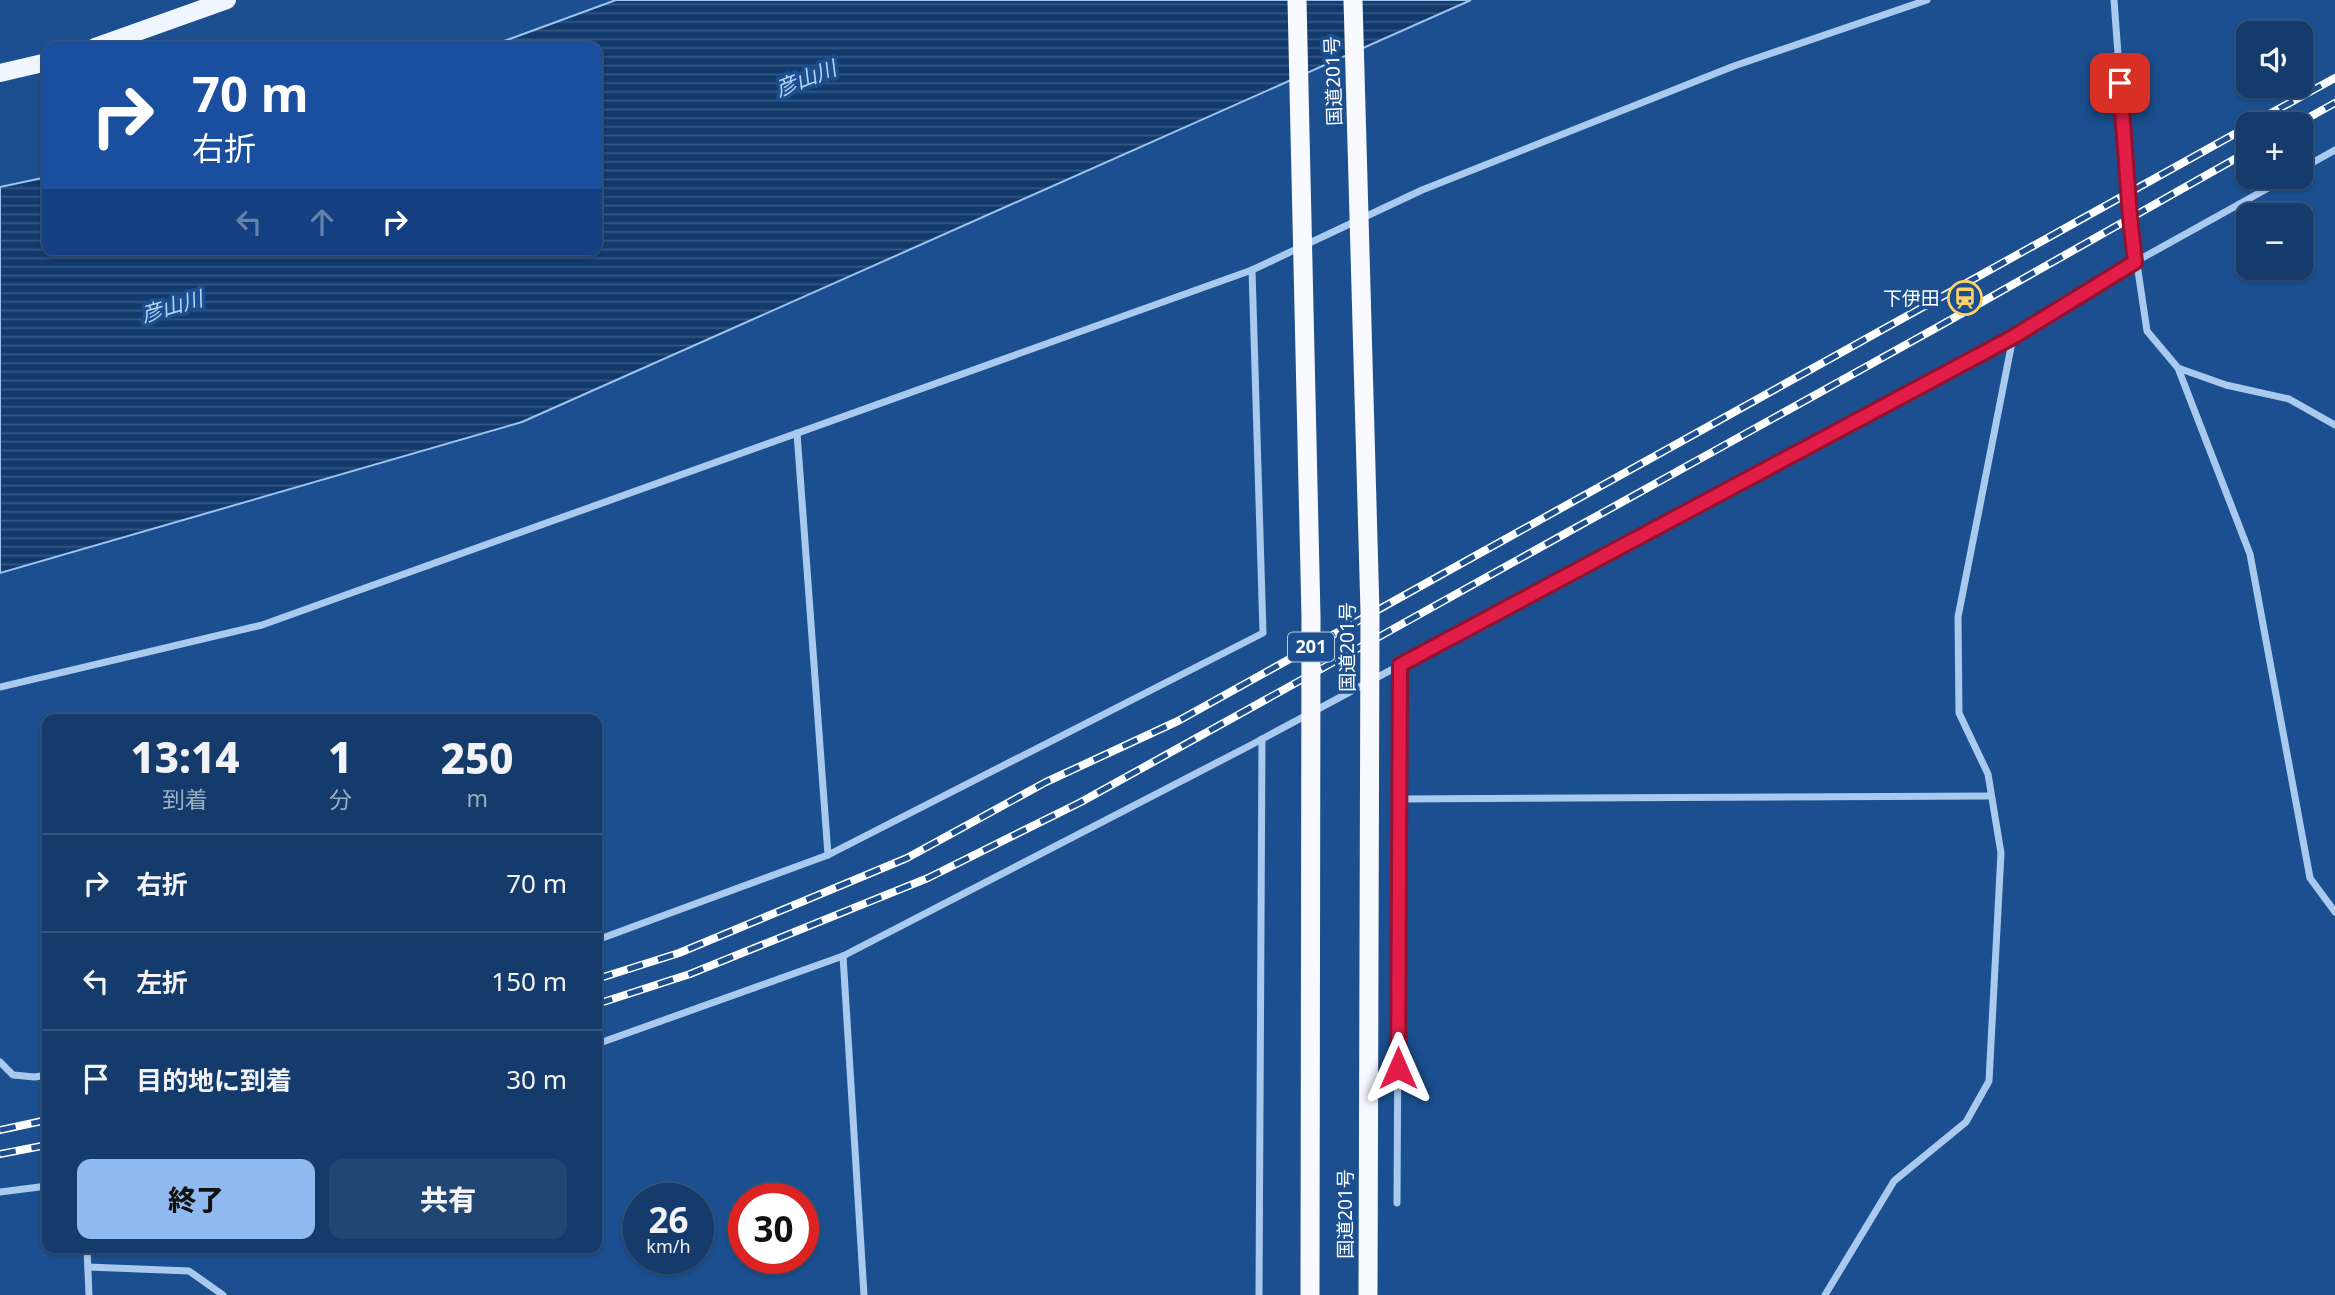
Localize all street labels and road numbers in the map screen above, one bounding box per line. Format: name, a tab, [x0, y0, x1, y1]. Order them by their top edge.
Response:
street label: 国道201号	[1318, 36, 1348, 126]
street label: 国道201号	[1334, 602, 1360, 692]
road number: 201	[1288, 632, 1334, 662]
street label: 国道201号	[1332, 1169, 1358, 1259]

